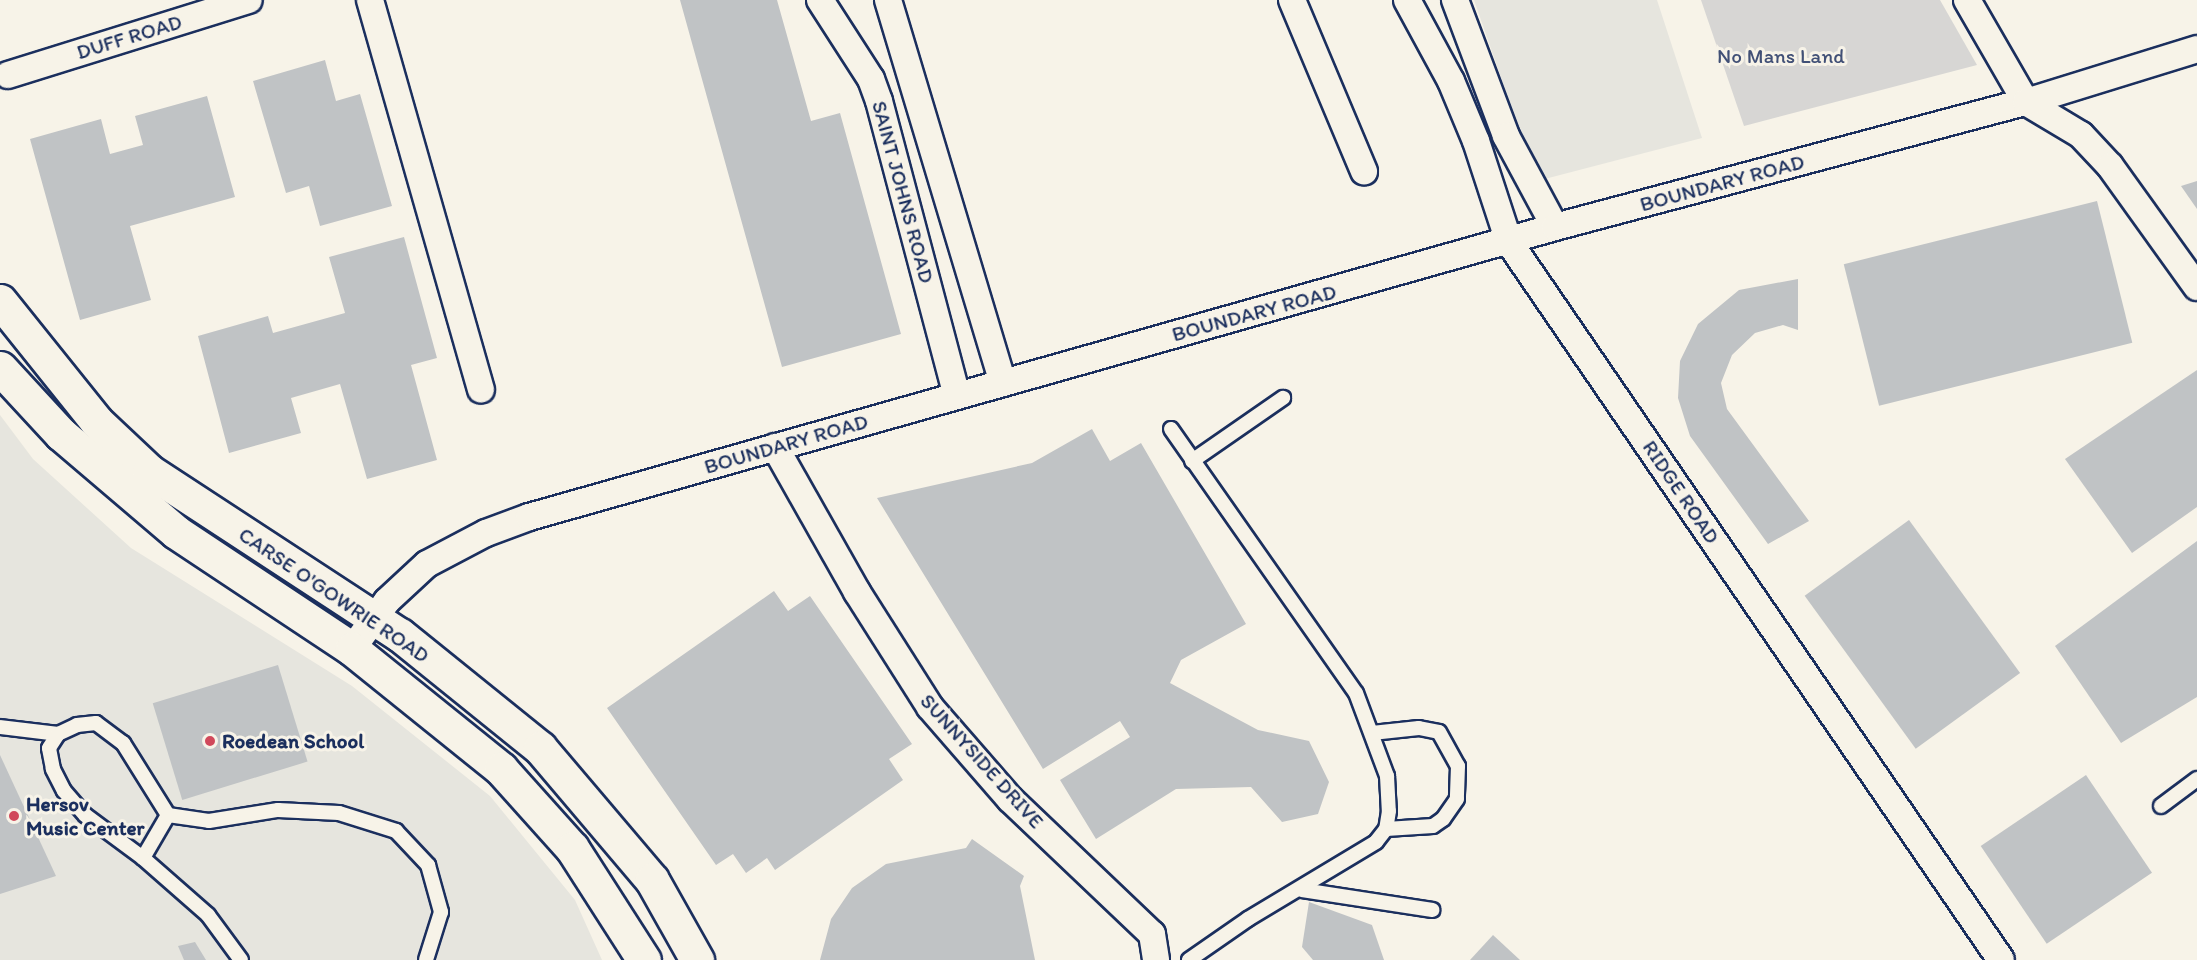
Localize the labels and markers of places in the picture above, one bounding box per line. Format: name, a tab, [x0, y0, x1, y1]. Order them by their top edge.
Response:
place label: Roedean School	[222, 728, 364, 754]
marker: Roedean School	[203, 734, 217, 748]
place label: Hersov Music Center	[26, 791, 145, 841]
marker: Hersov Music Center	[7, 809, 21, 823]

